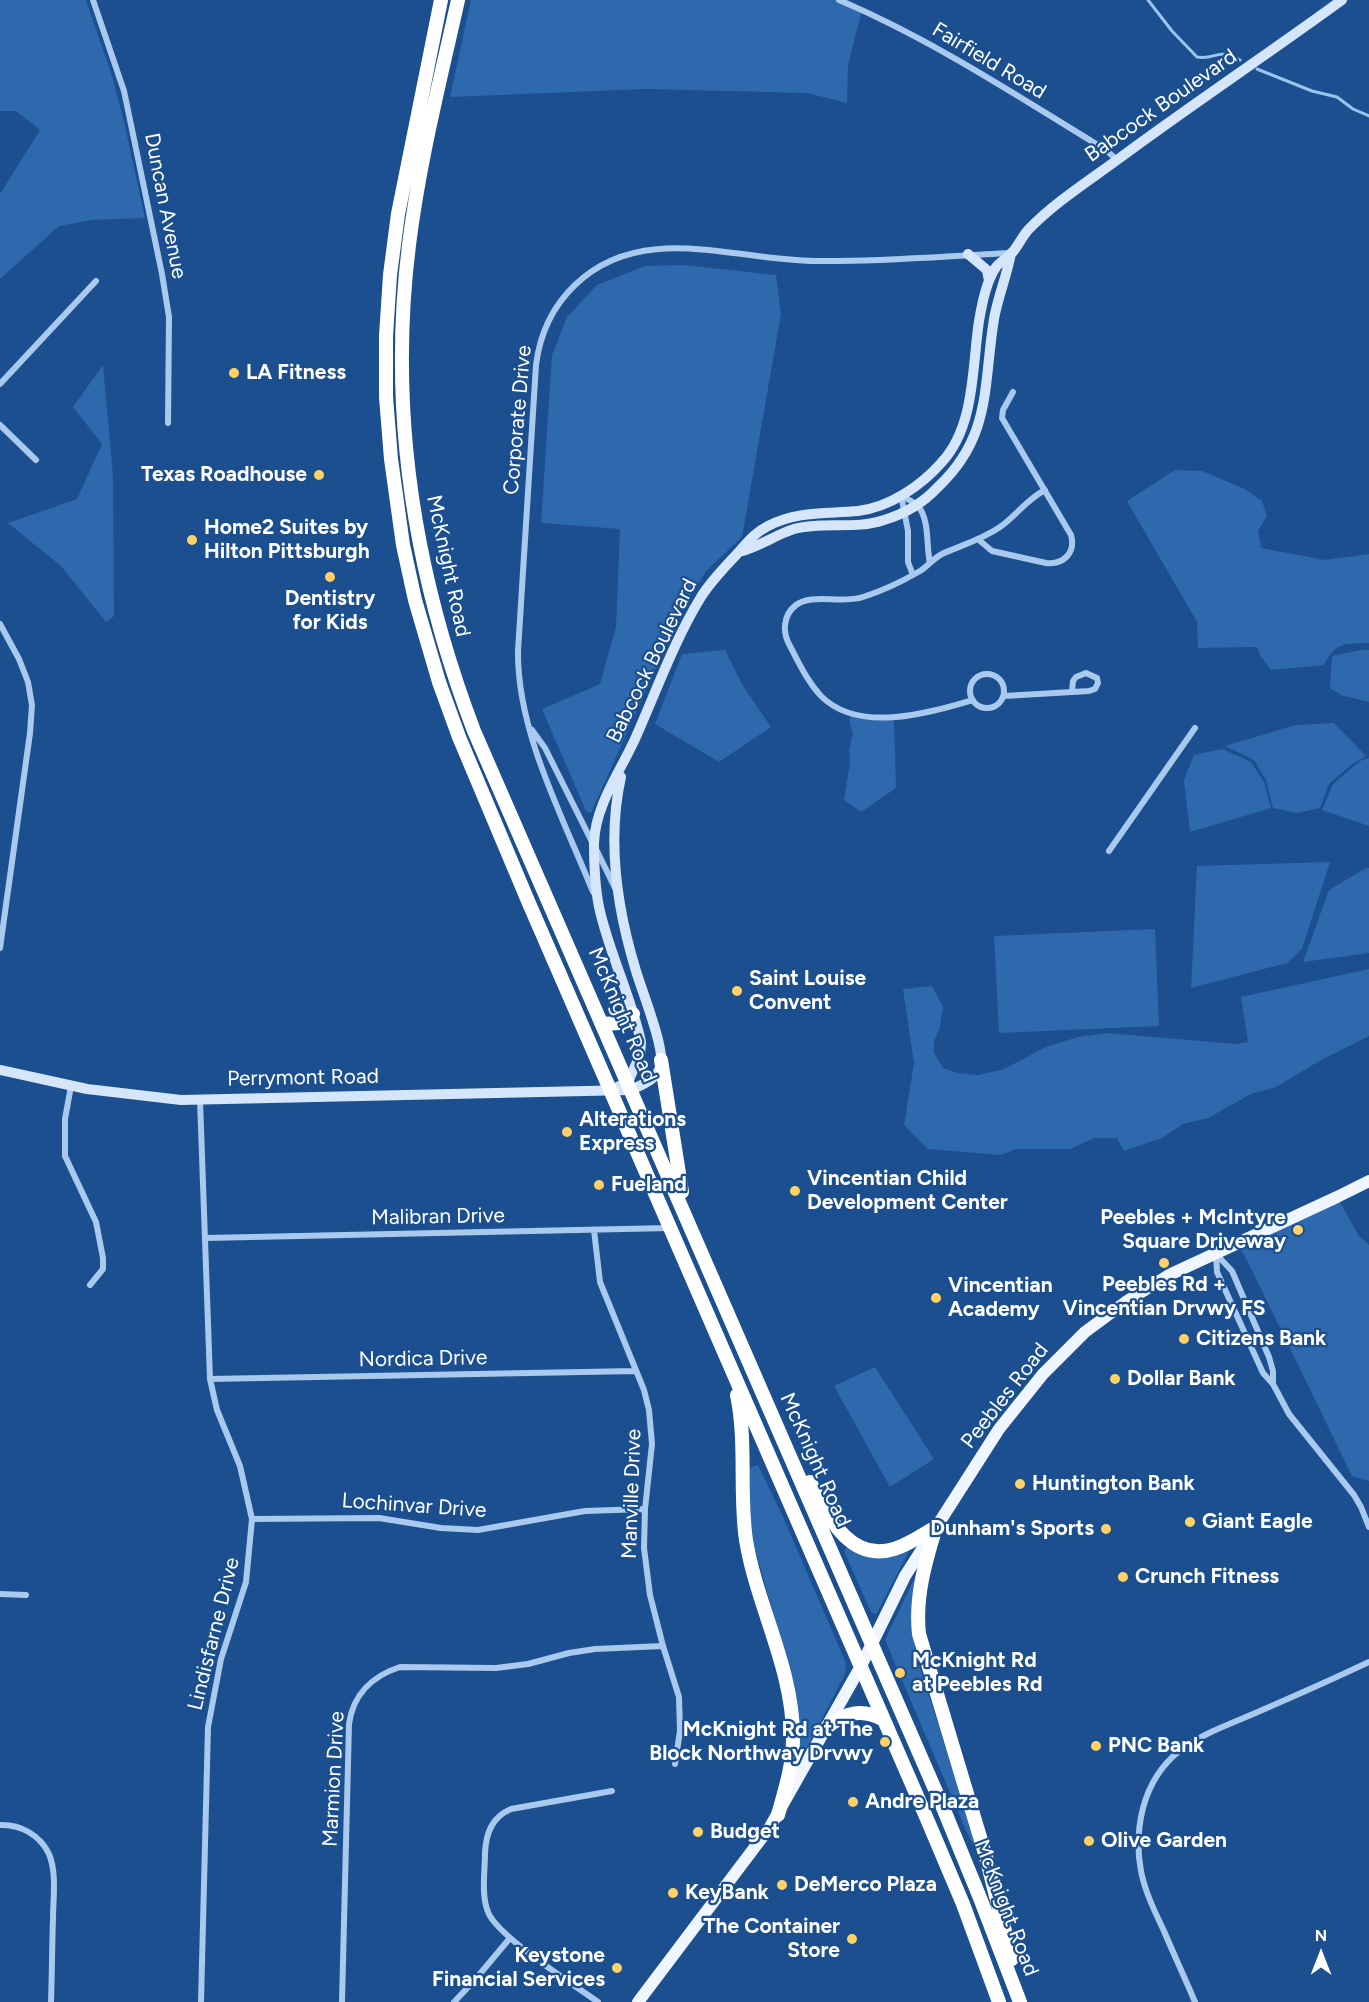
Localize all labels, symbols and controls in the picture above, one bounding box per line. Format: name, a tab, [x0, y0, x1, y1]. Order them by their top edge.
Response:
street label: Fairfield Road	[927, 17, 1051, 105]
street label: Babcock Boulevard	[1080, 44, 1242, 168]
street label: Duncan Avenue	[139, 131, 191, 281]
street label: Corporate Drive	[499, 344, 537, 496]
place label: LA Fitness	[246, 360, 346, 386]
marker: LA Fitness	[227, 366, 241, 380]
place label: Texas Roadhouse	[141, 462, 307, 488]
marker: Texas Roadhouse	[312, 468, 326, 482]
street label: McKnight Road	[421, 493, 475, 639]
place label: Home2 Suites by Hilton Pittsburgh	[204, 515, 370, 565]
marker: Home2 Suites by Hilton Pittsburgh	[185, 533, 199, 547]
marker: Dentistry for Kids	[323, 570, 337, 584]
street label: Babcock Boulevard	[601, 575, 703, 747]
place label: Dentistry for Kids	[285, 586, 375, 636]
street label: McKnight Road	[582, 944, 662, 1086]
place label: Saint Louise Convent	[749, 966, 866, 1016]
marker: Saint Louise Convent	[730, 984, 744, 998]
street label: Perrymont Road	[227, 1064, 379, 1092]
place label: Alterations Express	[579, 1107, 686, 1157]
marker: Alterations Express	[560, 1125, 574, 1139]
place label: Vincentian Child Development Center	[807, 1166, 1008, 1216]
place label: Fueland	[611, 1172, 687, 1198]
marker: Fueland	[592, 1178, 606, 1192]
marker: Vincentian Child Development Center	[788, 1184, 802, 1198]
street label: Malibran Drive	[371, 1203, 505, 1231]
place label: Peebles + McIntyre Square Driveway	[1100, 1205, 1286, 1255]
marker: Peebles + McIntyre Square Driveway	[1291, 1223, 1305, 1237]
marker: Peebles Rd + Vincentian Drvwy FS	[1157, 1256, 1171, 1270]
place label: Peebles Rd + Vincentian Drvwy FS	[1062, 1272, 1266, 1322]
place label: Vincentian Academy	[948, 1273, 1053, 1323]
marker: Vincentian Academy	[929, 1291, 943, 1305]
place label: Citizens Bank	[1196, 1326, 1326, 1352]
marker: Citizens Bank	[1177, 1332, 1191, 1346]
street label: Peebles Road	[956, 1338, 1054, 1454]
street label: Nordica Drive	[359, 1345, 487, 1373]
place label: Dollar Bank	[1127, 1366, 1236, 1392]
marker: Dollar Bank	[1108, 1372, 1122, 1386]
street label: McKnight Road	[774, 1389, 856, 1531]
street label: Manville Drive	[617, 1428, 647, 1560]
place label: Huntington Bank	[1032, 1471, 1195, 1497]
marker: Huntington Bank	[1013, 1477, 1027, 1491]
street label: Lochinvar Drive	[341, 1488, 487, 1524]
place label: Giant Eagle	[1202, 1509, 1313, 1535]
marker: Giant Eagle	[1183, 1515, 1197, 1529]
place label: Dunham's Sports	[930, 1516, 1094, 1542]
marker: Dunham's Sports	[1099, 1522, 1113, 1536]
street label: Lindisfarne Drive	[183, 1555, 245, 1713]
place label: Crunch Fitness	[1135, 1564, 1279, 1590]
marker: Crunch Fitness	[1116, 1570, 1130, 1584]
place label: McKnight Rd at Peebles Rd	[912, 1648, 1042, 1698]
marker: McKnight Rd at Peebles Rd	[893, 1666, 907, 1680]
street label: Marmion Drive	[318, 1710, 350, 1848]
place label: McKnight Rd at The Block Northway Drvwy	[649, 1717, 873, 1767]
place label: PNC Bank	[1108, 1733, 1204, 1759]
marker: McKnight Rd at The Block Northway Drvwy	[878, 1735, 892, 1749]
marker: PNC Bank	[1089, 1739, 1103, 1753]
place label: Andre Plaza	[865, 1789, 979, 1815]
marker: Andre Plaza	[846, 1795, 860, 1809]
place label: Budget	[710, 1819, 780, 1845]
marker: Budget	[691, 1825, 705, 1839]
place label: Olive Garden	[1101, 1828, 1227, 1854]
marker: Olive Garden	[1082, 1834, 1096, 1848]
street label: McKnight Road	[968, 1836, 1044, 1980]
place label: DeMerco Plaza	[794, 1872, 937, 1898]
marker: DeMerco Plaza	[775, 1878, 789, 1892]
place label: KeyBank	[685, 1880, 769, 1906]
marker: KeyBank	[666, 1886, 680, 1900]
place label: The Container Store	[703, 1914, 840, 1964]
north arrow	[1291, 1924, 1351, 1984]
text: N	[1315, 1926, 1327, 1945]
marker: The Container Store	[845, 1932, 859, 1946]
place label: Keystone Financial Services	[432, 1943, 605, 1993]
marker: Keystone Financial Services	[610, 1961, 624, 1975]

